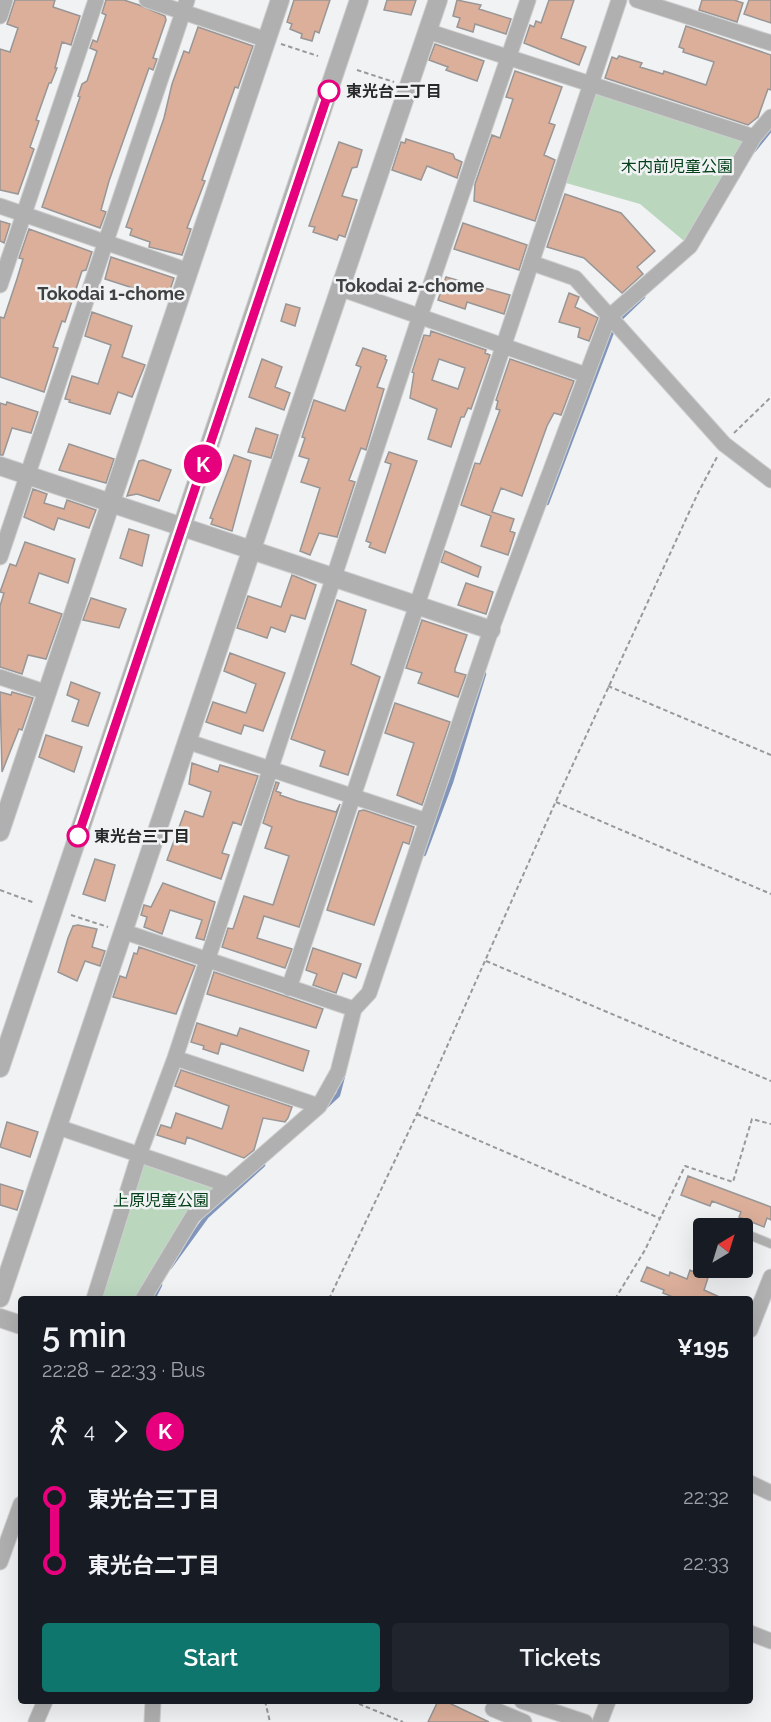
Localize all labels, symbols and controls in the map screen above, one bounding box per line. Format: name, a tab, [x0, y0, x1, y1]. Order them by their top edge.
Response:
marker: 東光台二丁目	[318, 80, 340, 102]
place label: 東光台二丁目	[346, 82, 442, 101]
park label: 木内前児童公園	[621, 157, 733, 176]
district label: Tokodai 2-chome	[336, 275, 485, 296]
district label: Tokodai 1-chome	[37, 283, 185, 304]
line badge: K	[184, 444, 222, 484]
text: K	[196, 452, 210, 477]
marker: 東光台三丁目	[67, 825, 89, 847]
place label: 東光台三丁目	[94, 827, 190, 846]
park label: 上原児童公園	[113, 1191, 209, 1210]
north arrow	[693, 1218, 753, 1278]
map controls	[693, 1218, 753, 1278]
text: 5 min	[42, 1316, 127, 1355]
text: ¥195	[677, 1334, 729, 1360]
text: 22:28 – 22:33 · Bus	[42, 1358, 205, 1382]
icon: walk	[42, 1415, 75, 1448]
icon: forward	[104, 1415, 137, 1448]
text: 4	[84, 1419, 95, 1443]
text: K	[158, 1419, 172, 1444]
text: 22:32	[683, 1485, 729, 1509]
text: 東光台三丁目	[88, 1486, 220, 1512]
text: 22:33	[683, 1551, 729, 1575]
text: 東光台二丁目	[88, 1552, 220, 1578]
button: Start	[42, 1623, 380, 1692]
button: Tickets	[392, 1623, 729, 1692]

